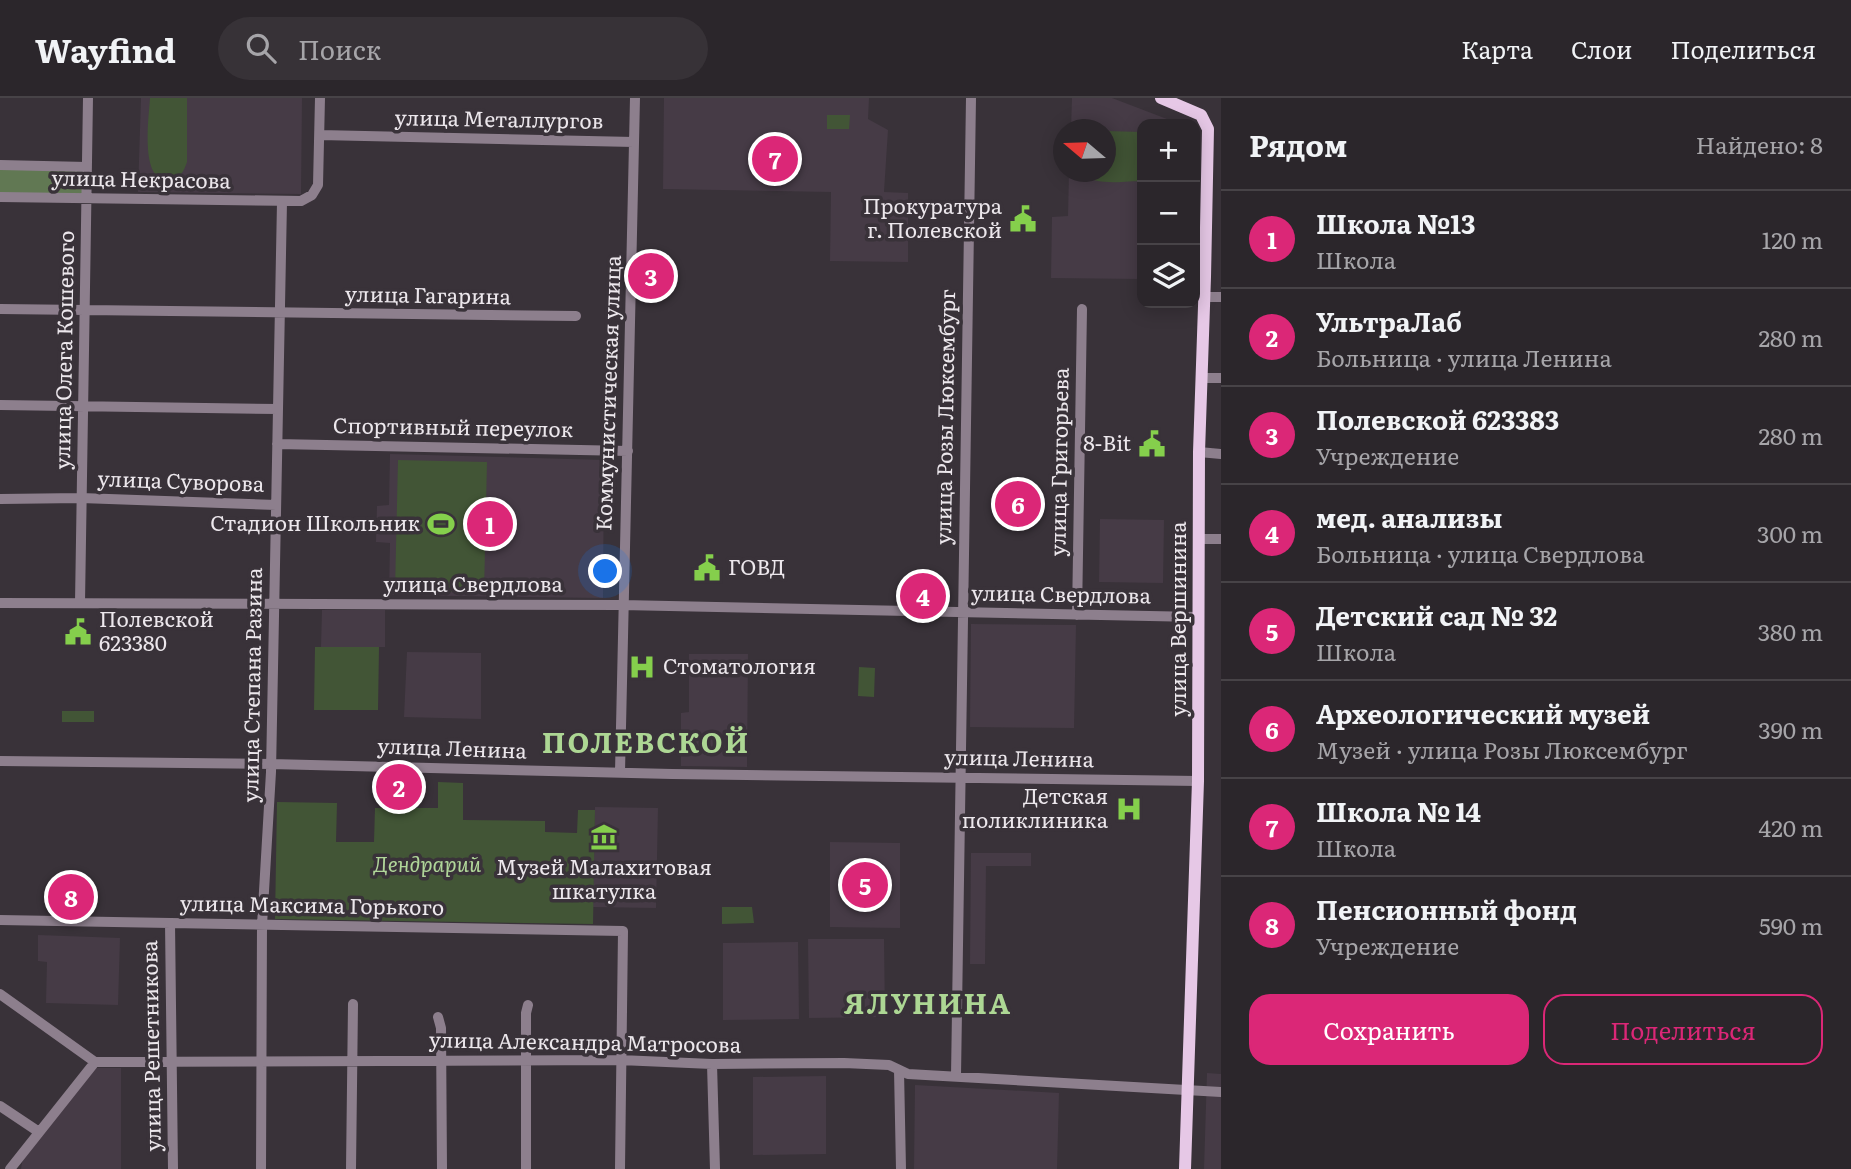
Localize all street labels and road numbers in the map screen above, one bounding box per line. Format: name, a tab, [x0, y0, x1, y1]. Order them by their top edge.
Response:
street label: улица Металлургов	[394, 100, 604, 135]
street label: улица Некрасова	[51, 160, 232, 195]
street label: улица Олега Кошевого	[45, 230, 80, 470]
street label: Коммунистическая улица	[586, 254, 627, 531]
street label: улица Гагарина	[345, 277, 512, 310]
street label: улица Розы Люксембург	[926, 289, 961, 545]
street label: улица Григорьева	[1040, 367, 1075, 557]
street label: Спортивный переулок	[333, 408, 574, 443]
street label: улица Суворова	[97, 461, 266, 498]
street label: улица Вершинина	[1161, 521, 1192, 717]
street label: улица Степана Разина	[233, 566, 268, 803]
street label: улица Свердлова	[383, 567, 564, 598]
street label: улица Свердлова	[971, 575, 1152, 610]
street label: улица Ленина	[377, 728, 528, 765]
street label: улица Ленина	[944, 740, 1095, 773]
street label: улица Максима Горького	[180, 886, 444, 921]
street label: улица Решетникова	[132, 939, 167, 1152]
street label: улица Александра Матросова	[429, 1022, 742, 1059]

